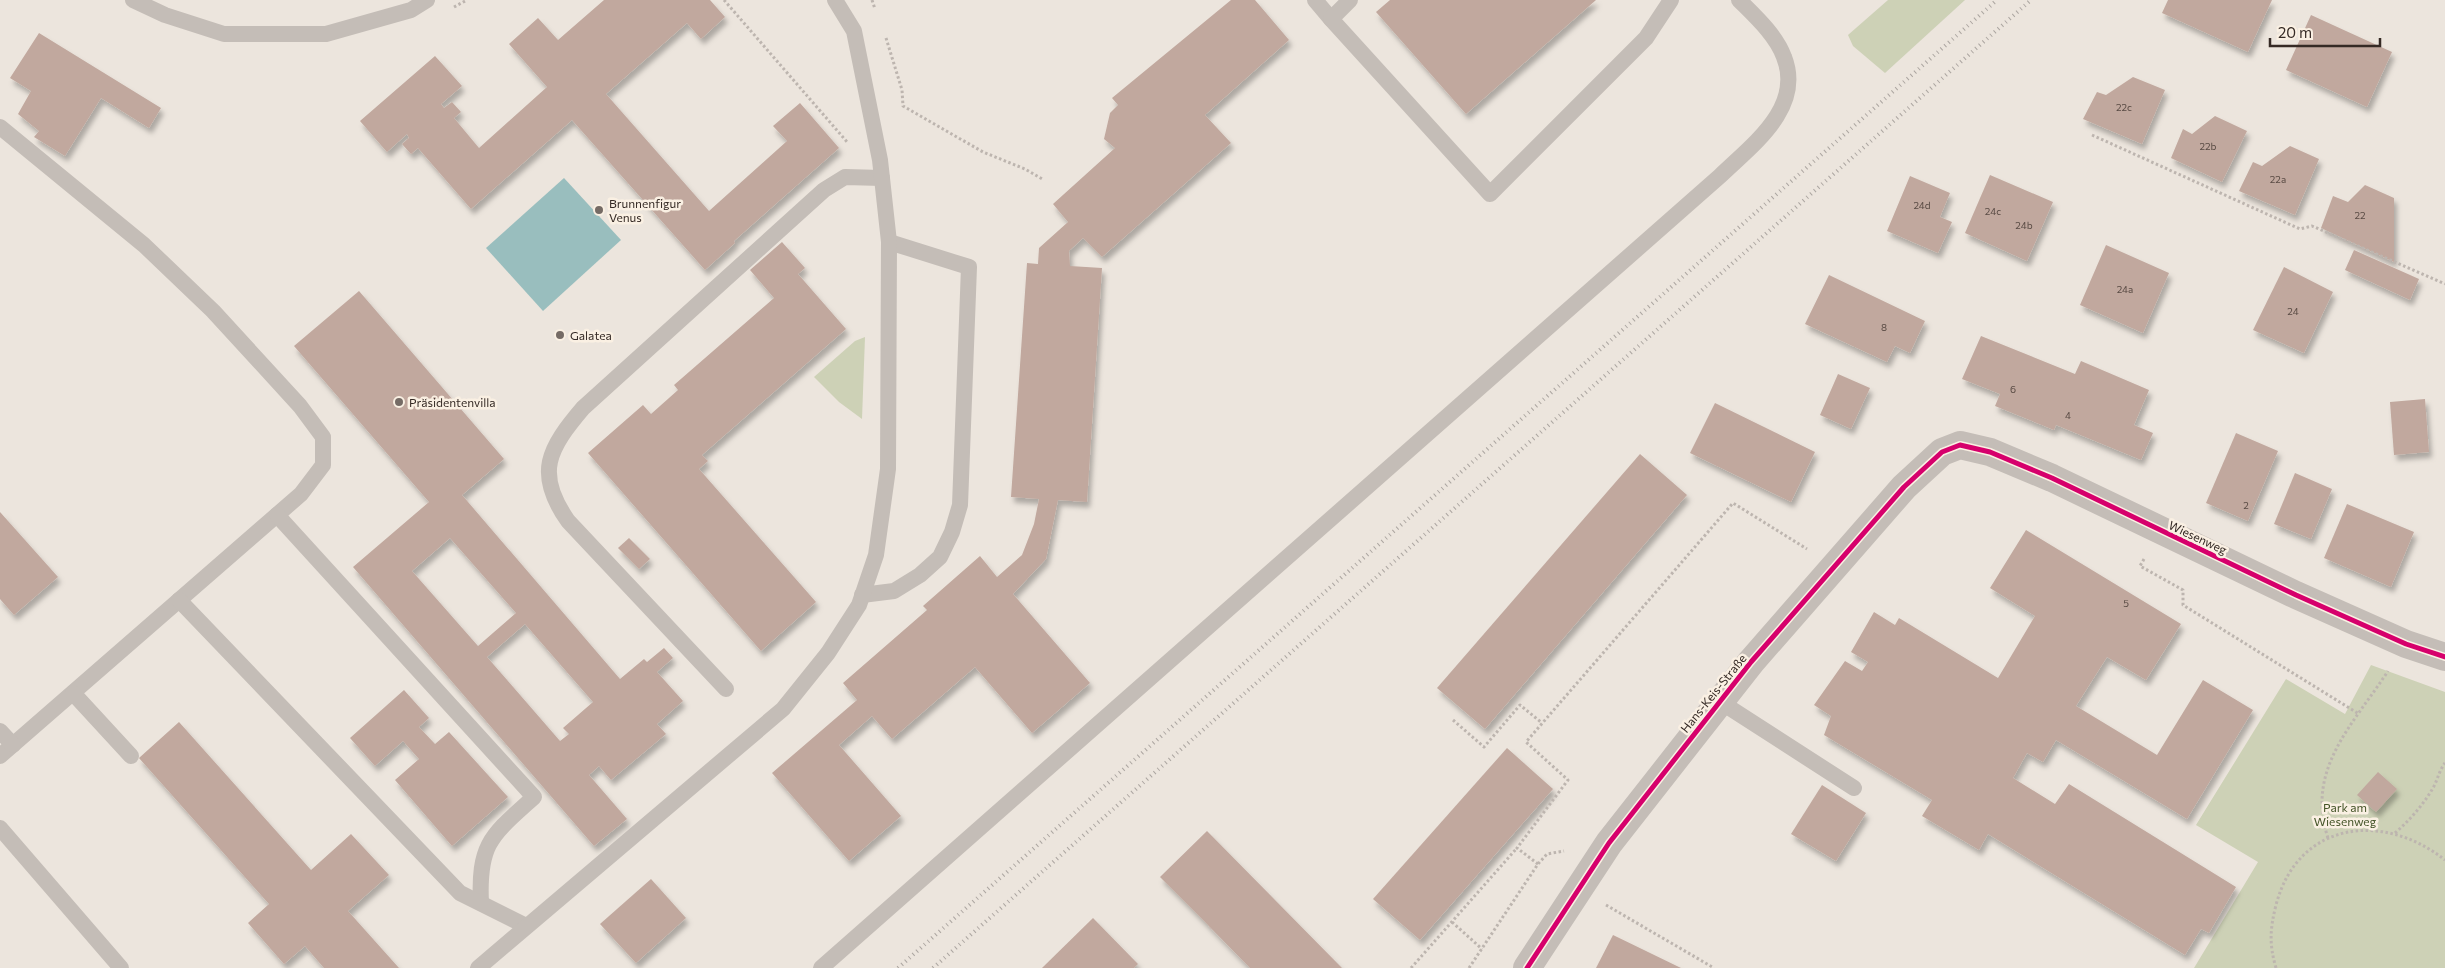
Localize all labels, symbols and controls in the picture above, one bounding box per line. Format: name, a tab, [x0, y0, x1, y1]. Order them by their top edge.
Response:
scale bar	[2270, 15, 2380, 47]
text: 20 m	[2278, 23, 2312, 41]
house number: 22c	[2116, 101, 2132, 113]
house number: 22b	[2199, 140, 2217, 152]
house number: 22a	[2270, 173, 2286, 185]
place label: Brunnenfigur Venus	[609, 196, 681, 224]
house number: 24d	[1913, 199, 1931, 211]
marker: Brunnenfigur Venus	[593, 204, 605, 216]
house number: 24c	[1985, 205, 2001, 217]
house number: 22	[2354, 209, 2366, 221]
house number: 24b	[2015, 219, 2033, 231]
house number: 24a	[2117, 283, 2133, 295]
house number: 24	[2287, 305, 2299, 317]
house number: 8	[1881, 321, 1887, 333]
place label: Galatea	[570, 328, 612, 342]
marker: Galatea	[554, 329, 566, 341]
house number: 6	[2010, 383, 2016, 395]
place label: Präsidentenvilla	[409, 395, 496, 409]
marker: Präsidentenvilla	[393, 396, 405, 408]
house number: 4	[2065, 409, 2071, 421]
house number: 2	[2243, 499, 2249, 511]
street label: Wiesenweg	[2167, 517, 2230, 557]
house number: 5	[2123, 597, 2129, 609]
street label: Hans-Keis-Straße	[1677, 651, 1749, 735]
park label: Park am Wiesenweg	[2314, 800, 2377, 828]

